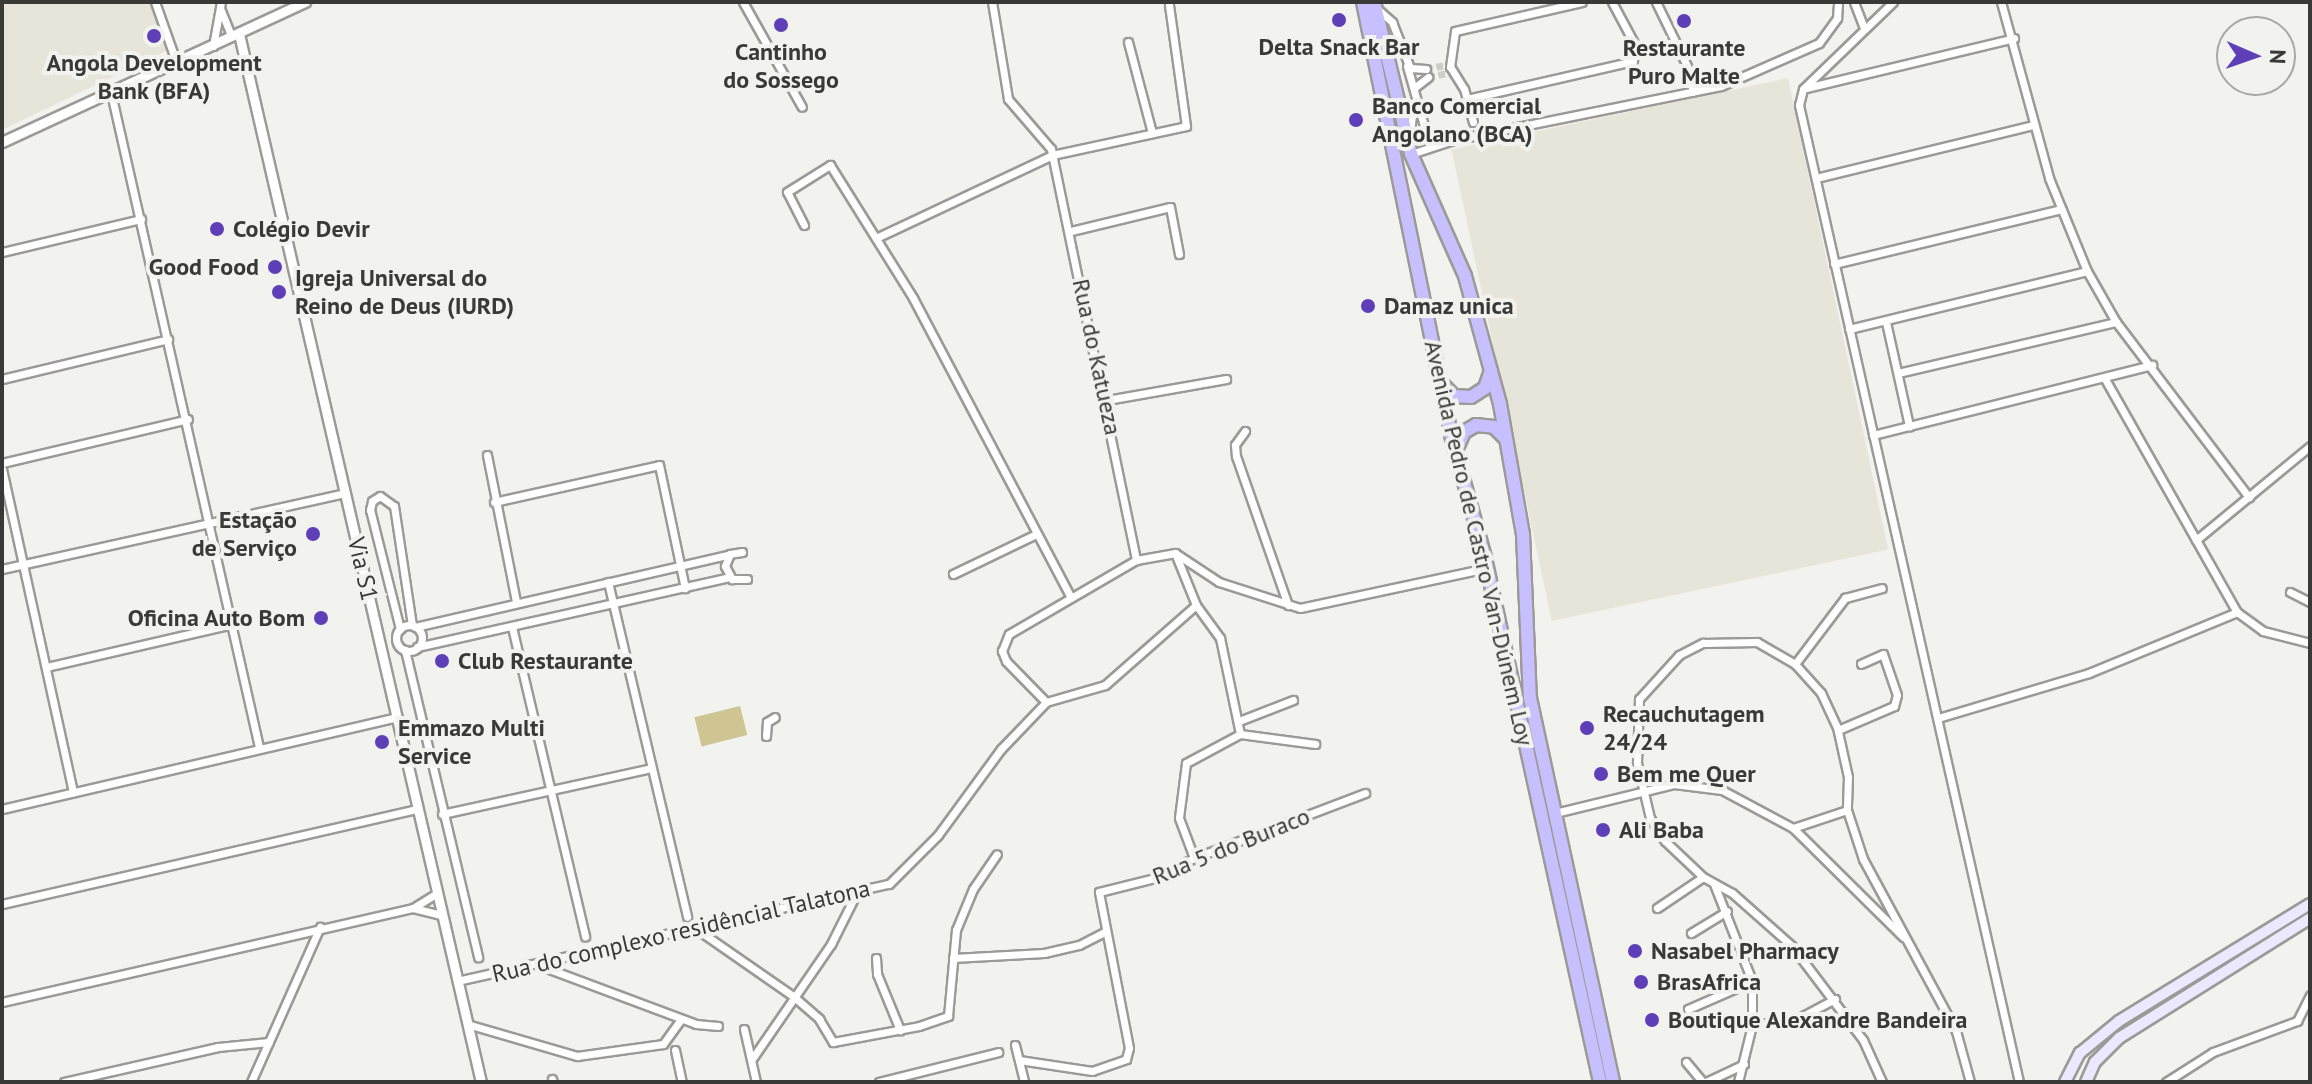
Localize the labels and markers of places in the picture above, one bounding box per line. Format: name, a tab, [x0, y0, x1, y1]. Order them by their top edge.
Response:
marker: Delta Snack Bar	[1330, 11, 1348, 29]
marker: Restaurante Puro Malte	[1675, 12, 1693, 30]
marker: Cantinho do Sossego	[772, 16, 790, 34]
marker: Angola Development Bank (BFA)	[145, 27, 163, 45]
place label: Delta Snack Bar	[1258, 33, 1420, 61]
place label: Restaurante Puro Malte	[1623, 34, 1745, 90]
place label: Cantinho do Sossego	[723, 38, 839, 94]
place label: Angola Development Bank (BFA)	[46, 49, 262, 105]
place label: Banco Comercial Angolano (BCA)	[1372, 92, 1541, 148]
marker: Banco Comercial Angolano (BCA)	[1347, 111, 1365, 129]
place label: Colégio Devir	[233, 215, 370, 243]
marker: Colégio Devir	[208, 220, 226, 238]
place label: Good Food	[149, 253, 259, 281]
marker: Good Food	[266, 258, 284, 276]
place label: Igreja Universal do Reino de Deus (IURD)	[295, 264, 514, 320]
marker: Igreja Universal do Reino de Deus (IURD)	[270, 283, 288, 301]
place label: Damaz unica	[1384, 292, 1514, 320]
marker: Damaz unica	[1359, 297, 1377, 315]
place label: Estação de Serviço	[192, 506, 297, 562]
marker: Estação de Serviço	[304, 525, 322, 543]
place label: Oficina Auto Bom	[127, 604, 305, 632]
marker: Oficina Auto Bom	[312, 609, 330, 627]
place label: Club Restaurante	[458, 647, 633, 675]
marker: Club Restaurante	[433, 652, 451, 670]
place label: Recauchutagem 24/24	[1603, 700, 1765, 756]
place label: Emmazo Multi Service	[398, 714, 545, 770]
marker: Recauchutagem 24/24	[1578, 719, 1596, 737]
marker: Emmazo Multi Service	[373, 733, 391, 751]
place label: Bem me Quer	[1617, 760, 1756, 788]
marker: Bem me Quer	[1592, 765, 1610, 783]
place label: Ali Baba	[1619, 816, 1704, 844]
marker: Ali Baba	[1594, 821, 1612, 839]
place label: Nasabel Pharmacy	[1651, 937, 1839, 965]
marker: Nasabel Pharmacy	[1626, 942, 1644, 960]
place label: BrasAfrica	[1657, 968, 1761, 996]
marker: BrasAfrica	[1632, 973, 1650, 991]
place label: Boutique Alexandre Bandeira	[1668, 1006, 1968, 1034]
marker: Boutique Alexandre Bandeira	[1643, 1011, 1661, 1029]

